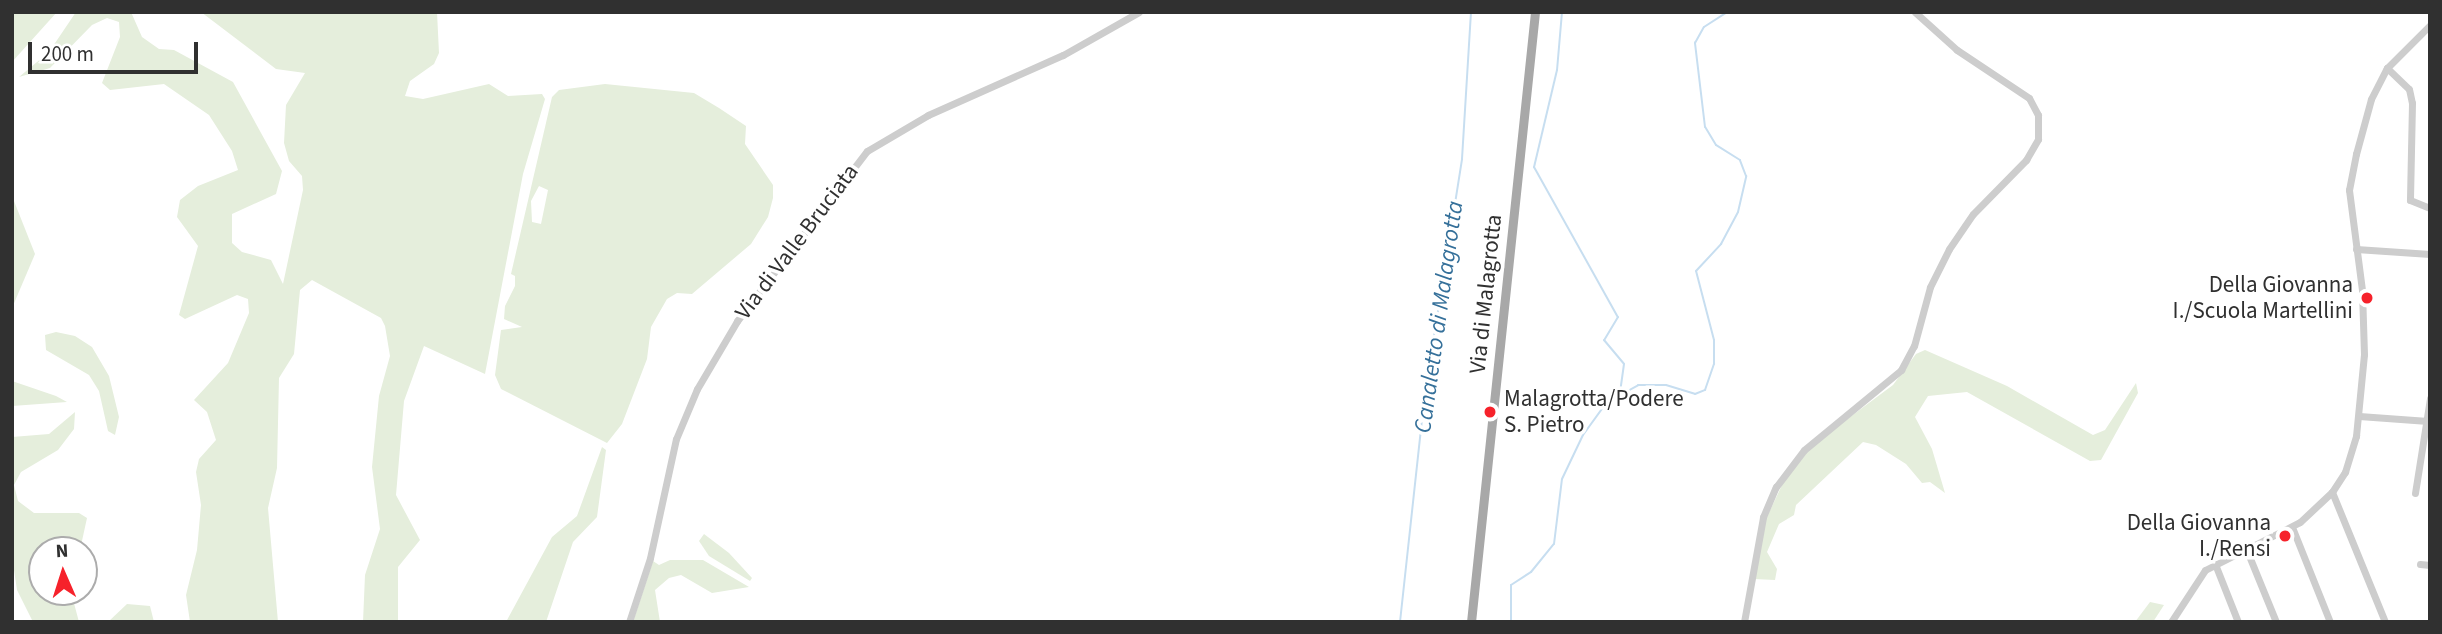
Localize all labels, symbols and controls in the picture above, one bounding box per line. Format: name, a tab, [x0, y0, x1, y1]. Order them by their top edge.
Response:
scale bar	[32, 28, 201, 72]
text: 200 m	[41, 39, 94, 69]
street label: Via di Valle Bruciata	[729, 159, 865, 325]
water label: Canaletto di Malagrotta	[1408, 199, 1470, 435]
street label: Via di Malagrotta	[1464, 213, 1508, 375]
place label: Della Giovanna I./Scuola Martellini	[2173, 271, 2353, 325]
marker: Della Giovanna I./Scuola Martellini	[2359, 290, 2375, 306]
place label: Malagrotta/Podere S. Pietro	[1504, 385, 1684, 439]
marker: Malagrotta/Podere S. Pietro	[1482, 404, 1498, 420]
place label: Della Giovanna I./Rensi	[2127, 509, 2271, 563]
marker: Della Giovanna I./Rensi	[2277, 528, 2293, 544]
north arrow	[28, 536, 98, 606]
text: N	[55, 538, 69, 565]

